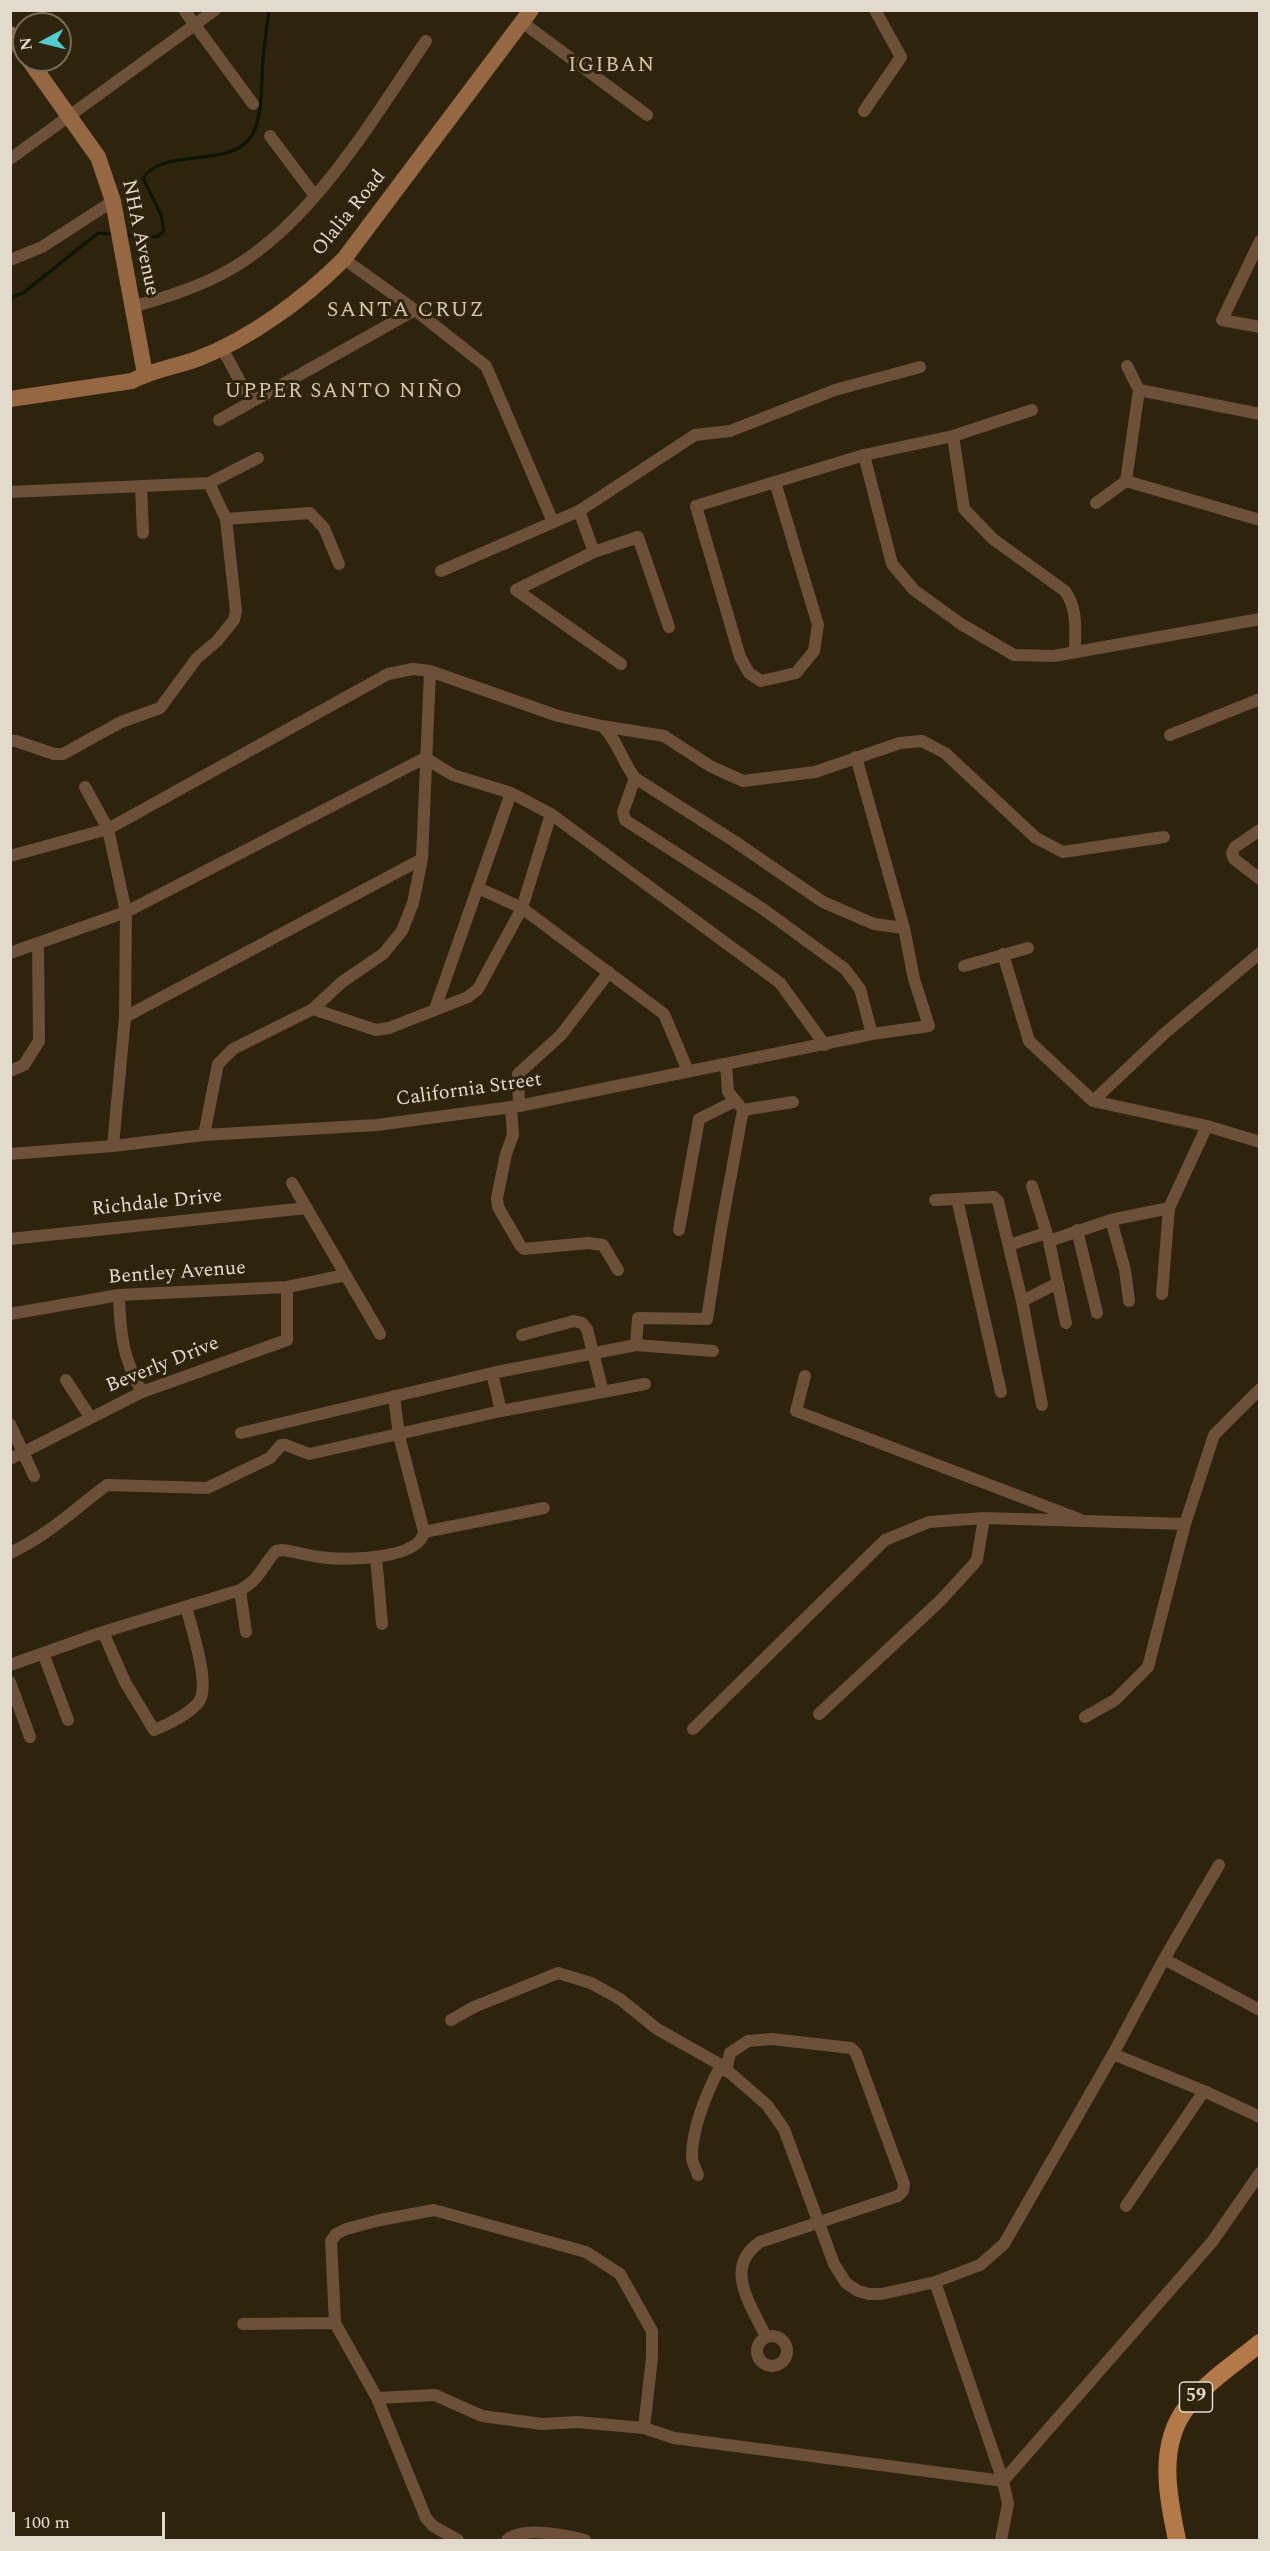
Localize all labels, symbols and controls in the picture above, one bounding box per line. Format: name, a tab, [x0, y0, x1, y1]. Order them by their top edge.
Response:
north arrow	[12, 12, 72, 72]
text: N	[13, 36, 39, 52]
district label: IGIBAN	[568, 54, 656, 80]
street label: Olalia Road	[308, 166, 392, 262]
street label: NHA Avenue	[115, 178, 163, 298]
district label: SANTA CRUZ	[327, 299, 485, 325]
district label: UPPER SANTO NIÑO	[225, 380, 463, 406]
street label: California Street	[395, 1069, 543, 1113]
street label: Richdale Drive	[91, 1185, 223, 1223]
street label: Bentley Avenue	[107, 1257, 247, 1291]
street label: Beverly Drive	[103, 1332, 223, 1400]
road number: 59	[1180, 2382, 1212, 2412]
scale bar	[15, 2500, 168, 2538]
text: 100 m	[23, 2509, 70, 2536]

